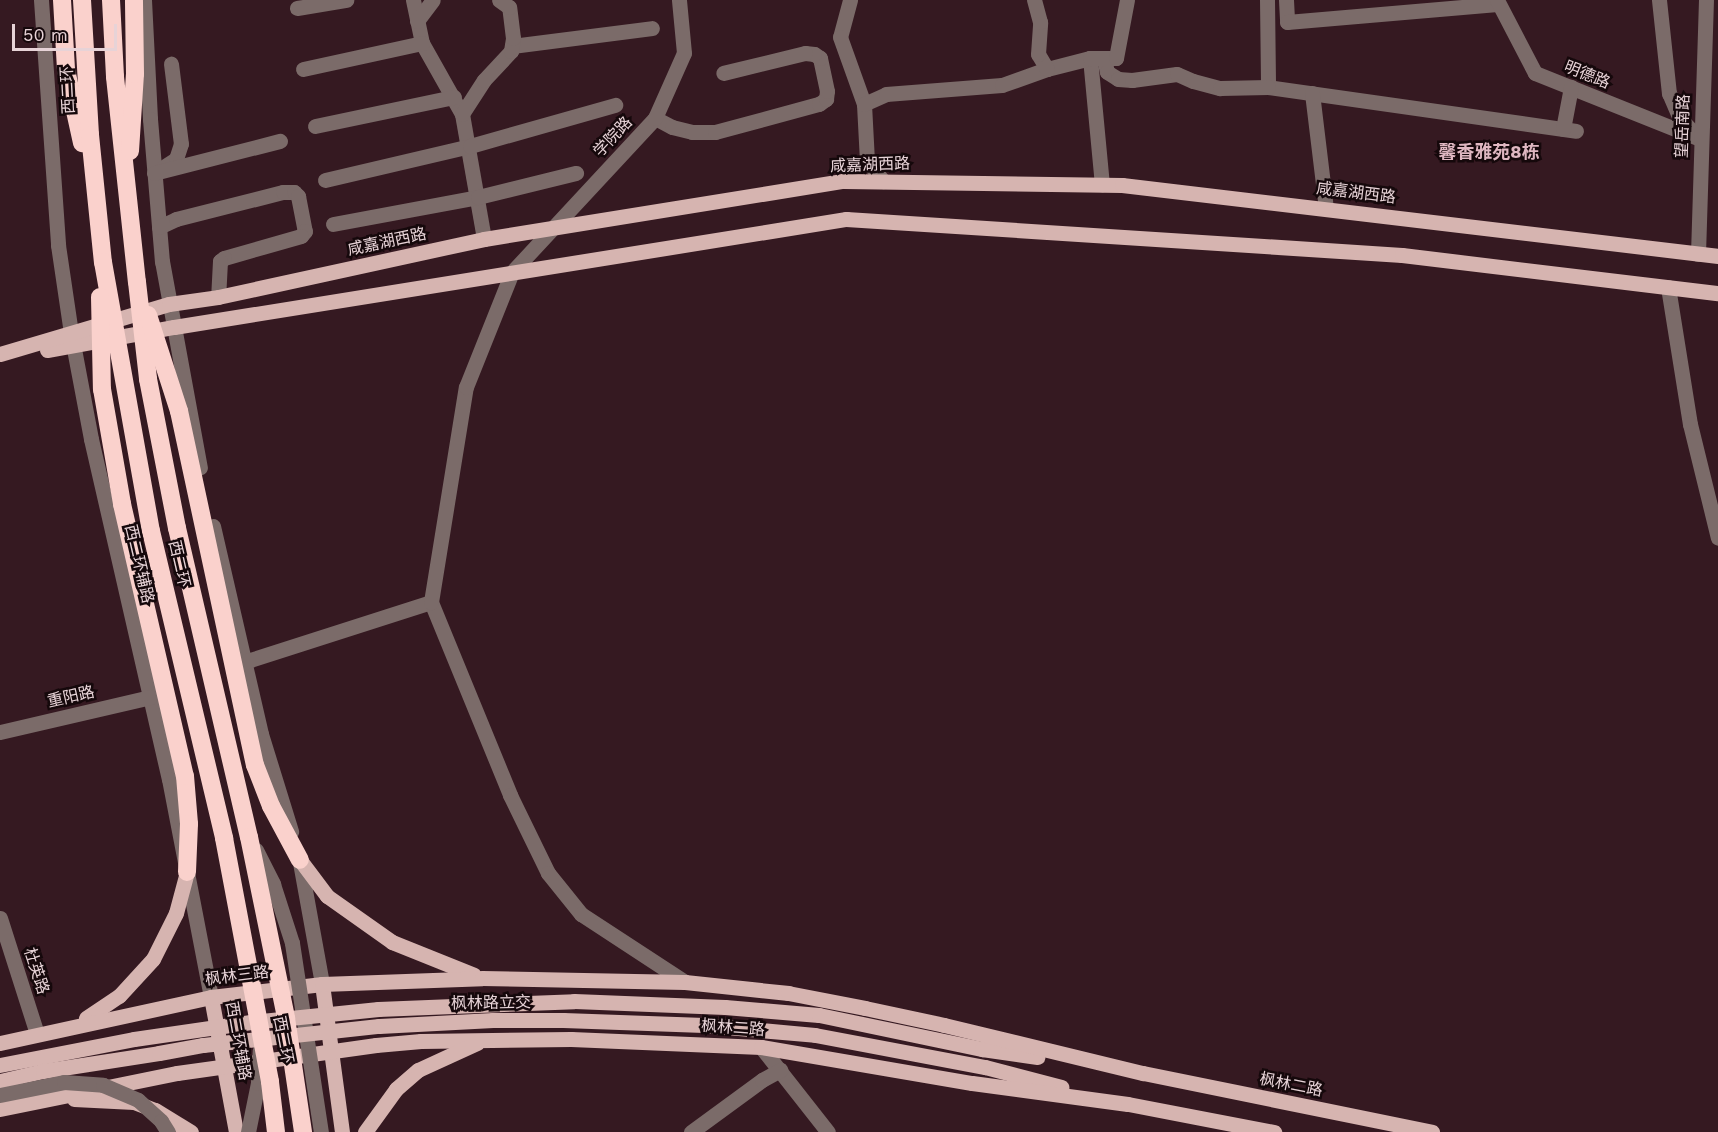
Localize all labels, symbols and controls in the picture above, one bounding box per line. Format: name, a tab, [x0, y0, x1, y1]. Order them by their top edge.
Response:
scale bar	[15, 12, 120, 50]
text: 50 m	[23, 24, 68, 45]
street label: 明德路	[1561, 57, 1613, 93]
street label: 西二环	[57, 66, 79, 114]
street label: 望岳南路	[1672, 94, 1694, 158]
street label: 学院路	[590, 113, 636, 161]
district label: 馨香雅苑8栋	[1438, 141, 1540, 163]
street label: 咸嘉湖西路	[830, 154, 910, 176]
street label: 咸嘉湖西路	[1315, 179, 1397, 207]
street label: 咸嘉湖西路	[346, 224, 428, 260]
street label: 西二环辅路	[121, 523, 157, 605]
street label: 西二环	[164, 538, 194, 590]
street label: 重阳路	[45, 682, 97, 712]
street label: 杜英路	[19, 945, 53, 997]
street label: 枫林三路	[204, 963, 270, 989]
street label: 枫林路立交	[451, 993, 531, 1013]
street label: 西二环辅路	[222, 1000, 254, 1082]
street label: 西二环	[269, 1015, 297, 1065]
street label: 枫林二路	[700, 1016, 766, 1040]
street label: 枫林二路	[1258, 1069, 1324, 1101]

